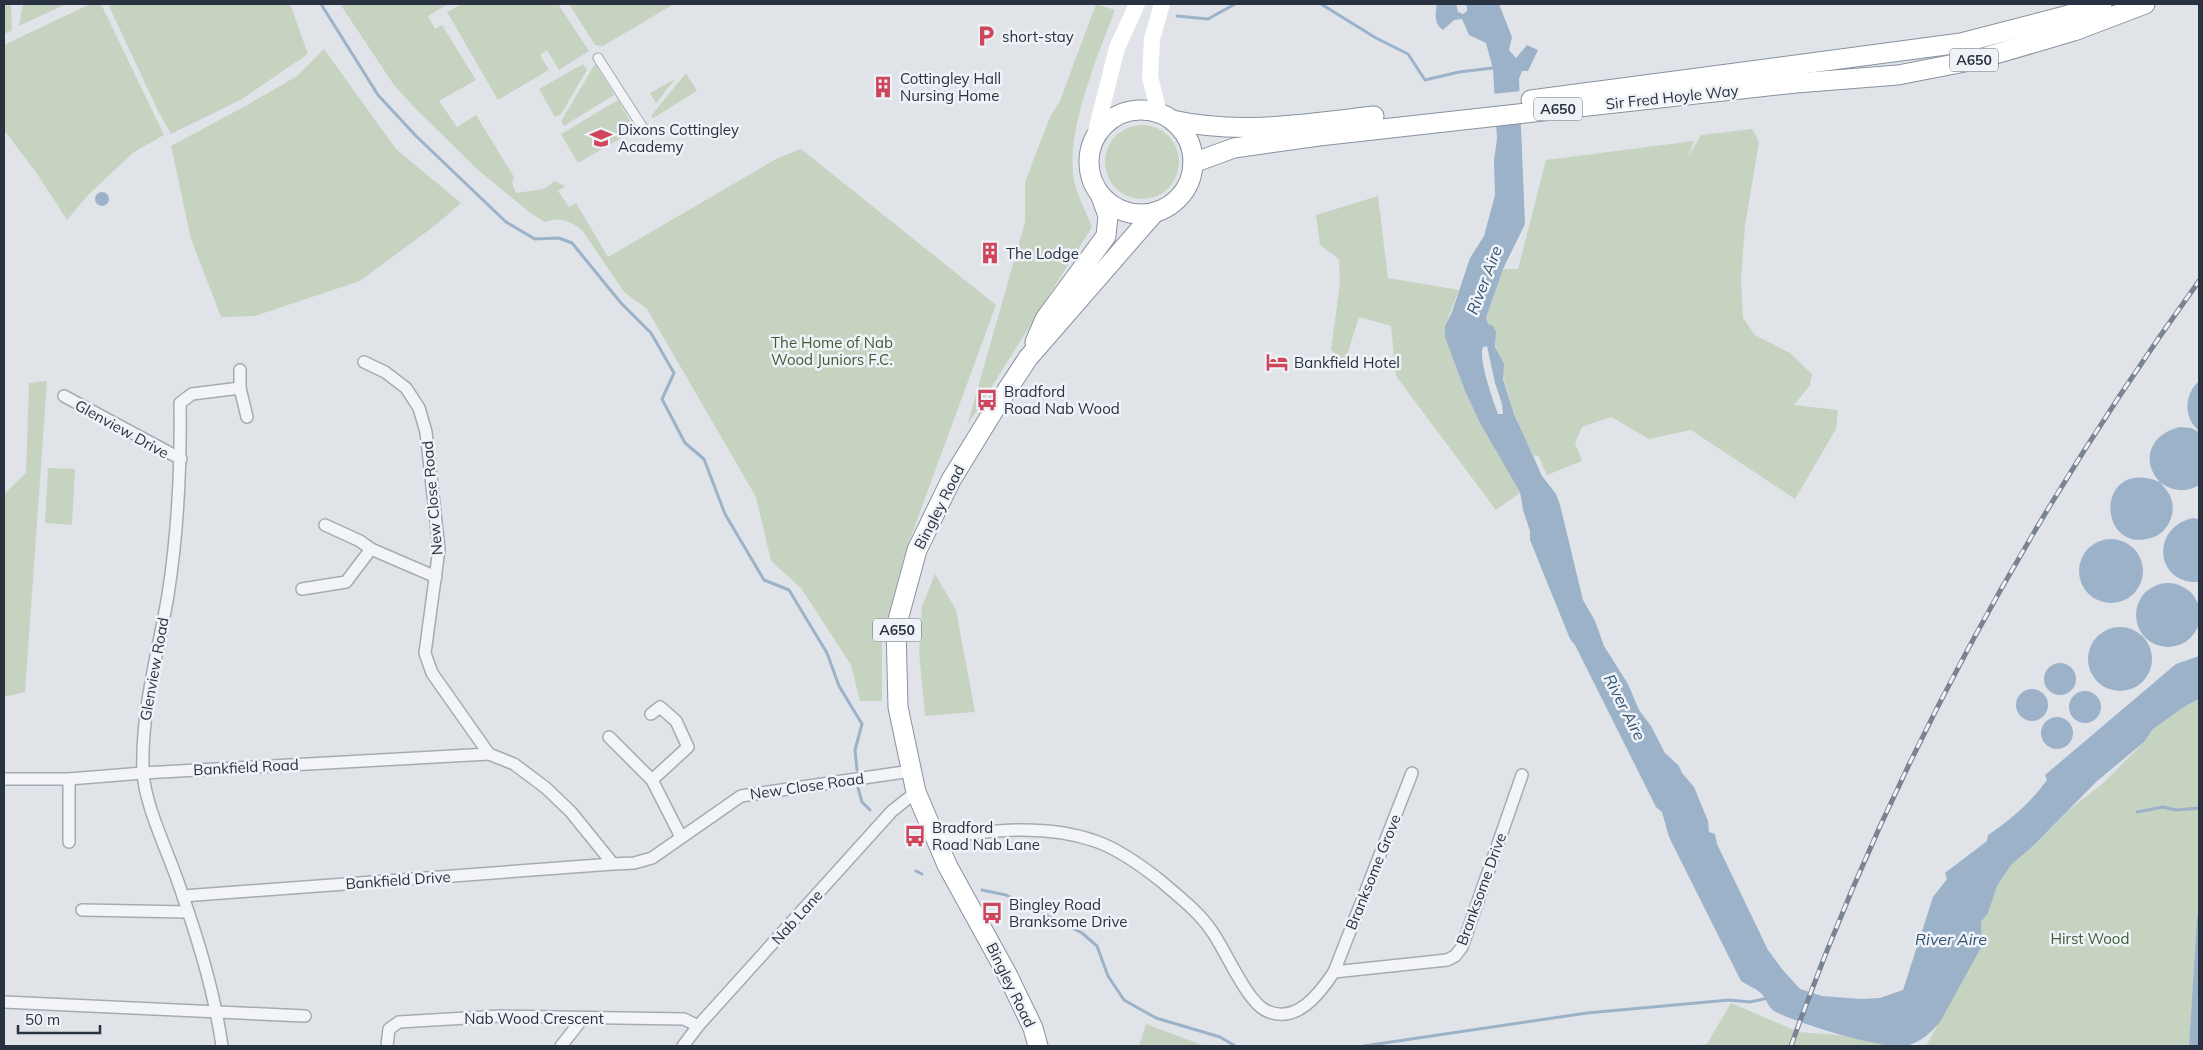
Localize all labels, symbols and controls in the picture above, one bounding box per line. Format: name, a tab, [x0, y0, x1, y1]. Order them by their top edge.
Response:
parking icon: short-stay	[973, 23, 999, 49]
place label: short-stay	[1002, 27, 1074, 46]
road number: A650	[1950, 48, 1998, 72]
place label: Cottingley Hall Nursing Home	[900, 69, 1001, 105]
building icon: Cottingley Hall Nursing Home	[870, 74, 896, 100]
street label: Sir Fred Hoyle Way	[1605, 81, 1739, 113]
road number: A650	[1534, 98, 1582, 120]
place label: Dixons Cottingley Academy	[618, 120, 739, 156]
school or university icon: Dixons Cottingley Academy	[588, 125, 614, 151]
building icon: The Lodge	[977, 240, 1003, 266]
water label: River Aire	[1462, 243, 1506, 317]
place label: The Lodge	[1006, 244, 1079, 263]
park label: The Home of Nab Wood Juniors F.C.	[771, 333, 893, 369]
hotel icon: Bankfield Hotel	[1264, 349, 1290, 375]
place label: Bankfield Hotel	[1294, 353, 1400, 372]
place label: Bradford Road Nab Wood	[1004, 382, 1120, 418]
bus stop icon: Bradford Road Nab Wood	[974, 387, 1000, 413]
street label: Glenview Drive	[72, 395, 172, 463]
street label: New Close Road	[418, 440, 446, 556]
street label: Bingley Road	[910, 462, 968, 552]
street label: Glenview Road	[136, 616, 172, 722]
road number: A650	[873, 618, 921, 642]
water label: River Aire	[1600, 670, 1650, 744]
street label: Bankfield Road	[193, 755, 299, 779]
street label: New Close Road	[749, 769, 865, 803]
street label: Branksome Grove	[1341, 811, 1405, 933]
place label: Bradford Road Nab Lane	[932, 818, 1040, 854]
bus stop icon: Bradford Road Nab Lane	[902, 823, 928, 849]
street label: Branksome Drive	[1452, 830, 1510, 948]
street label: Bankfield Drive	[345, 867, 451, 893]
street label: Nab Lane	[767, 886, 827, 948]
place label: Bingley Road Branksome Drive	[1009, 895, 1127, 931]
bus stop icon: Bingley Road Branksome Drive	[979, 900, 1005, 926]
water label: River Aire	[1915, 929, 1987, 949]
park label: Hirst Wood	[2051, 929, 2129, 948]
street label: Bingley Road	[982, 940, 1040, 1030]
scale bar	[18, 1002, 100, 1034]
street label: Nab Wood Crescent	[464, 1009, 604, 1028]
text: 50 m	[25, 1010, 60, 1029]

